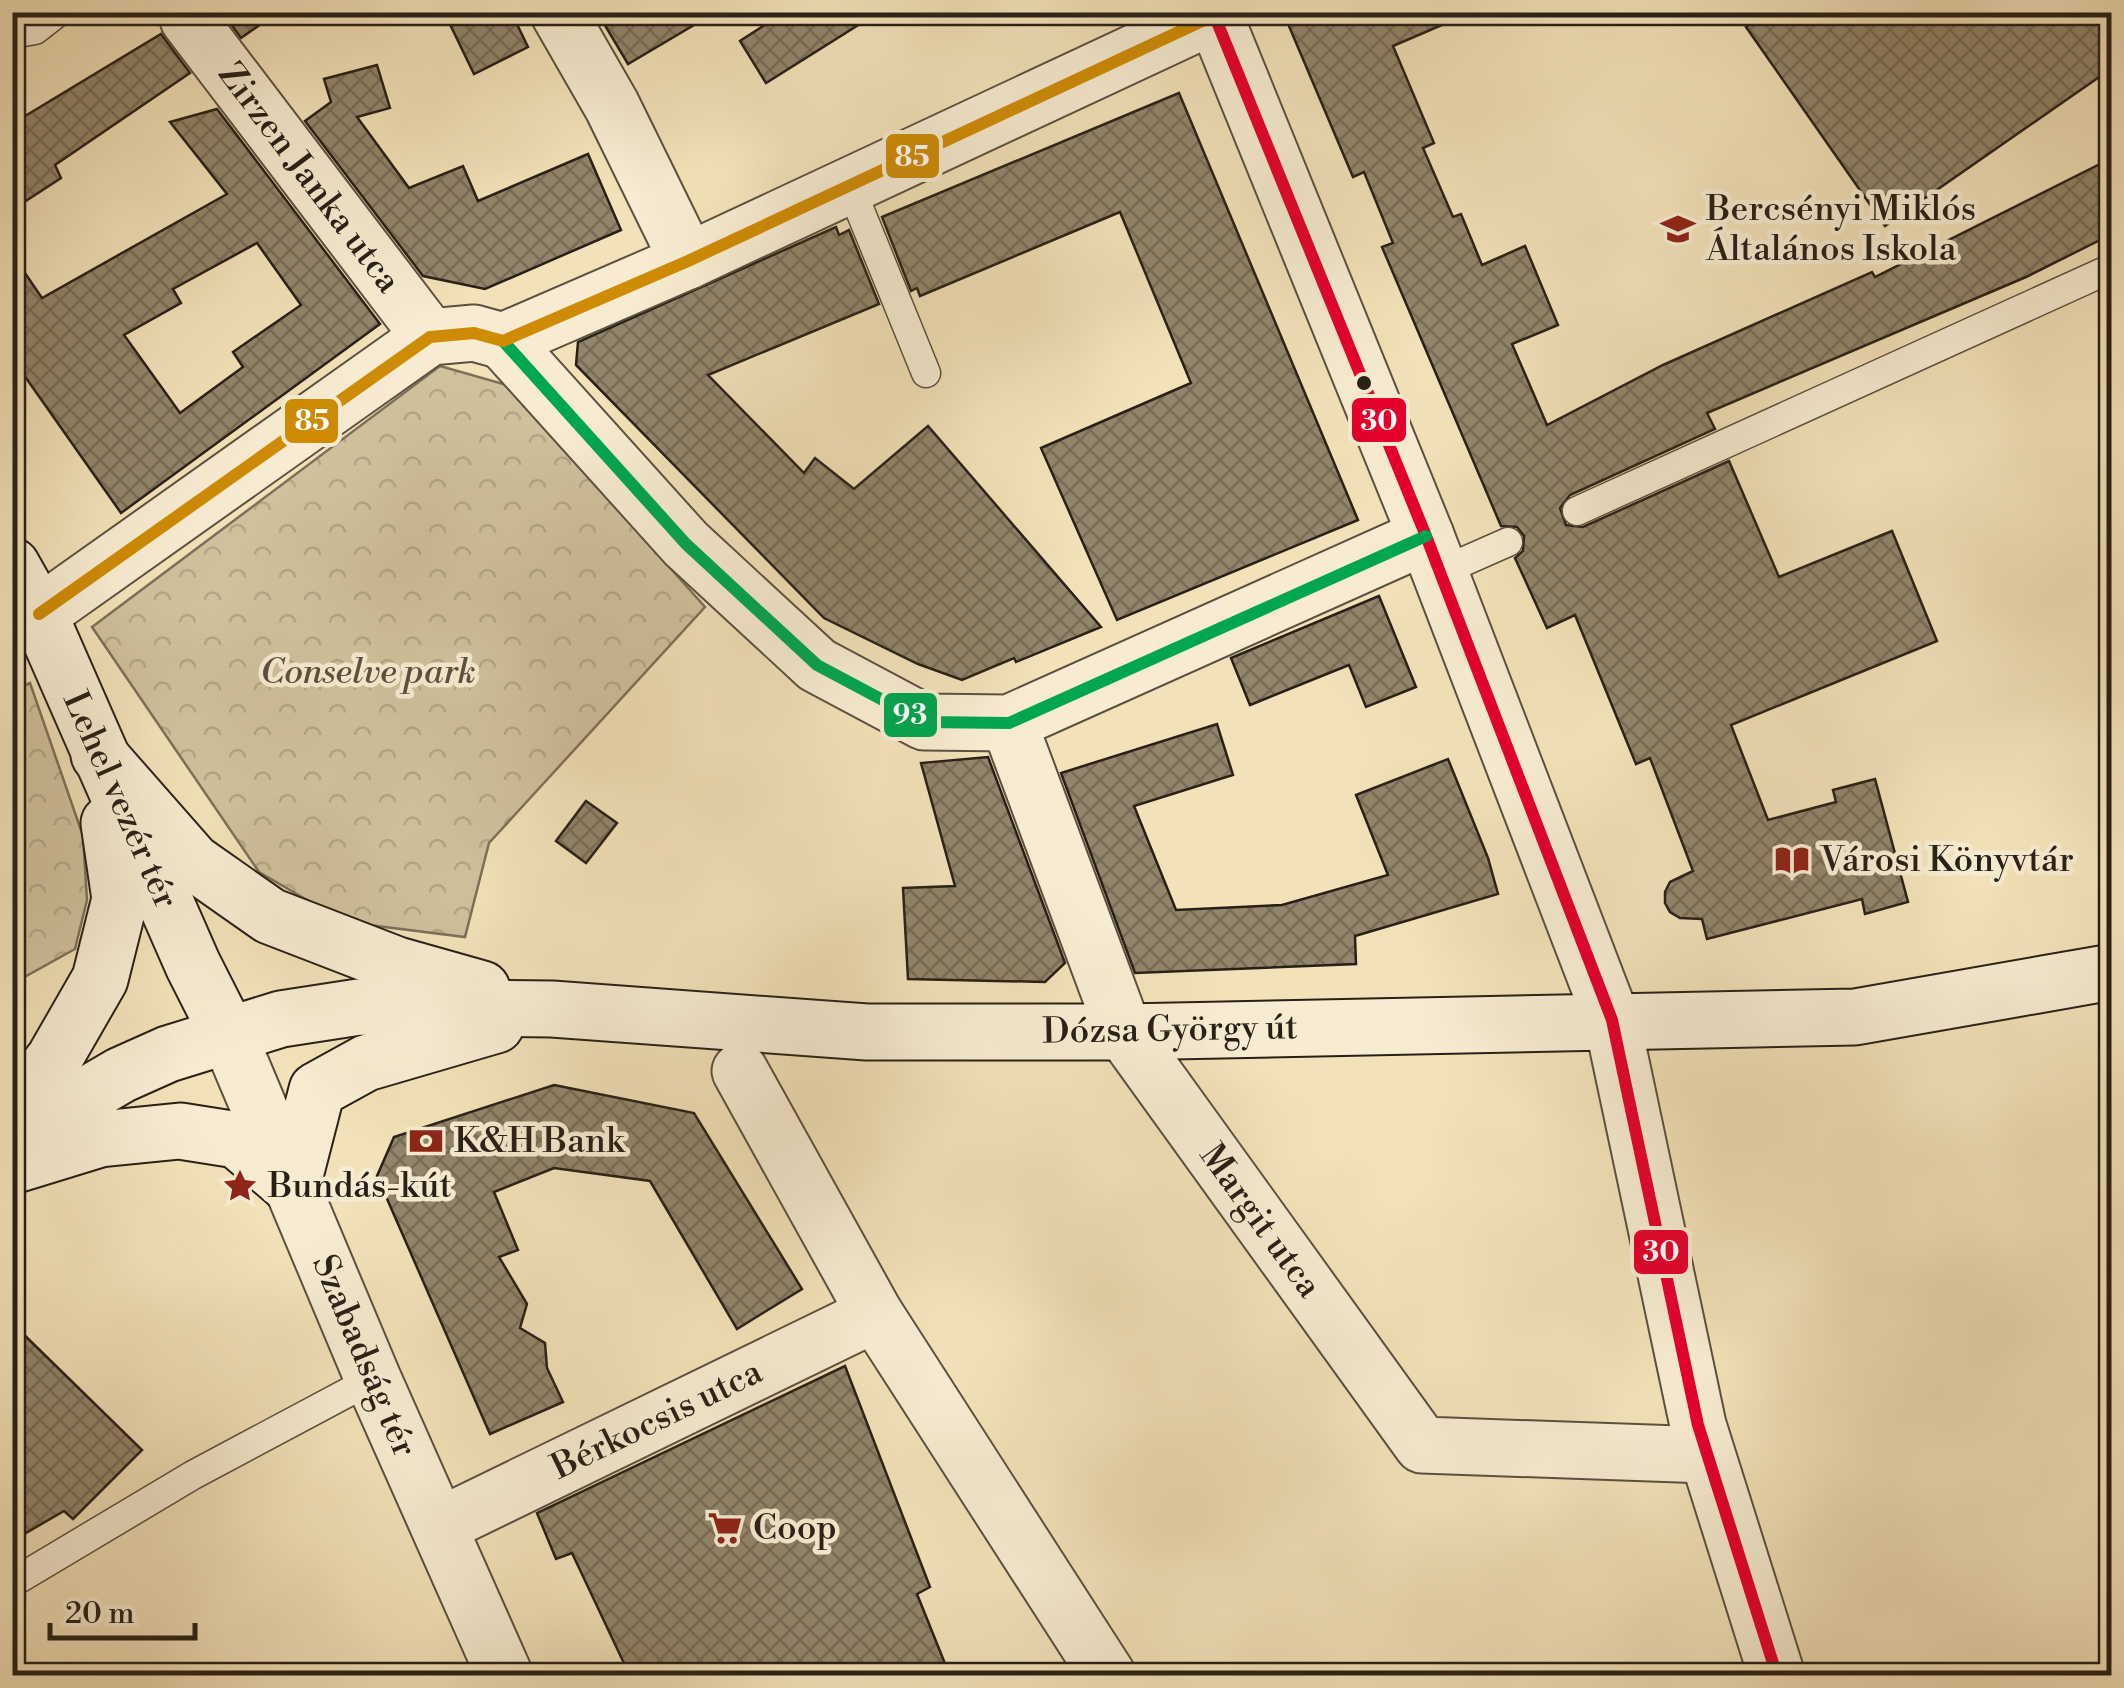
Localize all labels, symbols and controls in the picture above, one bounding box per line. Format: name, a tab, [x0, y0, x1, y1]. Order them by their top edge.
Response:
street label: Zirzen Janka utca	[208, 54, 410, 302]
line badge: 85	[884, 132, 941, 180]
text: 85	[894, 140, 930, 175]
place label: Bercsényi Miklós Általános Iskola	[1705, 188, 1976, 271]
school or university icon: Bercsényi Miklós Általános Iskola	[1659, 210, 1697, 248]
unlabelled marker	[1354, 373, 1374, 393]
line badge: 30	[1350, 396, 1408, 444]
line badge: 85	[283, 397, 340, 445]
text: 85	[294, 404, 330, 439]
text: 30	[1360, 404, 1398, 439]
park label: Conselve park	[260, 651, 476, 694]
street label: Lehel vezér tér	[53, 685, 187, 915]
line badge: 93	[882, 691, 939, 739]
text: 93	[893, 698, 927, 733]
place label: Városi Könyvtár	[1819, 839, 2074, 882]
library icon: Városi Könyvtár	[1773, 841, 1811, 879]
street label: Dózsa György út	[1042, 1006, 1298, 1054]
place label: K&H Bank	[454, 1120, 626, 1163]
bank icon: K&H Bank	[407, 1122, 445, 1160]
street label: Margit utca	[1190, 1136, 1330, 1307]
place label: Bundás-kút	[267, 1165, 452, 1208]
place icon: Bundás-kút	[221, 1167, 259, 1205]
line badge: 30	[1632, 1228, 1690, 1276]
text: 30	[1642, 1235, 1680, 1270]
street label: Szabadság tér	[302, 1248, 426, 1464]
street label: Bérkocsis utca	[544, 1350, 770, 1490]
place label: Coop	[753, 1507, 837, 1550]
supermarket icon: Coop	[706, 1509, 744, 1547]
scale bar	[50, 1578, 195, 1640]
text: 20 m	[65, 1595, 134, 1633]

